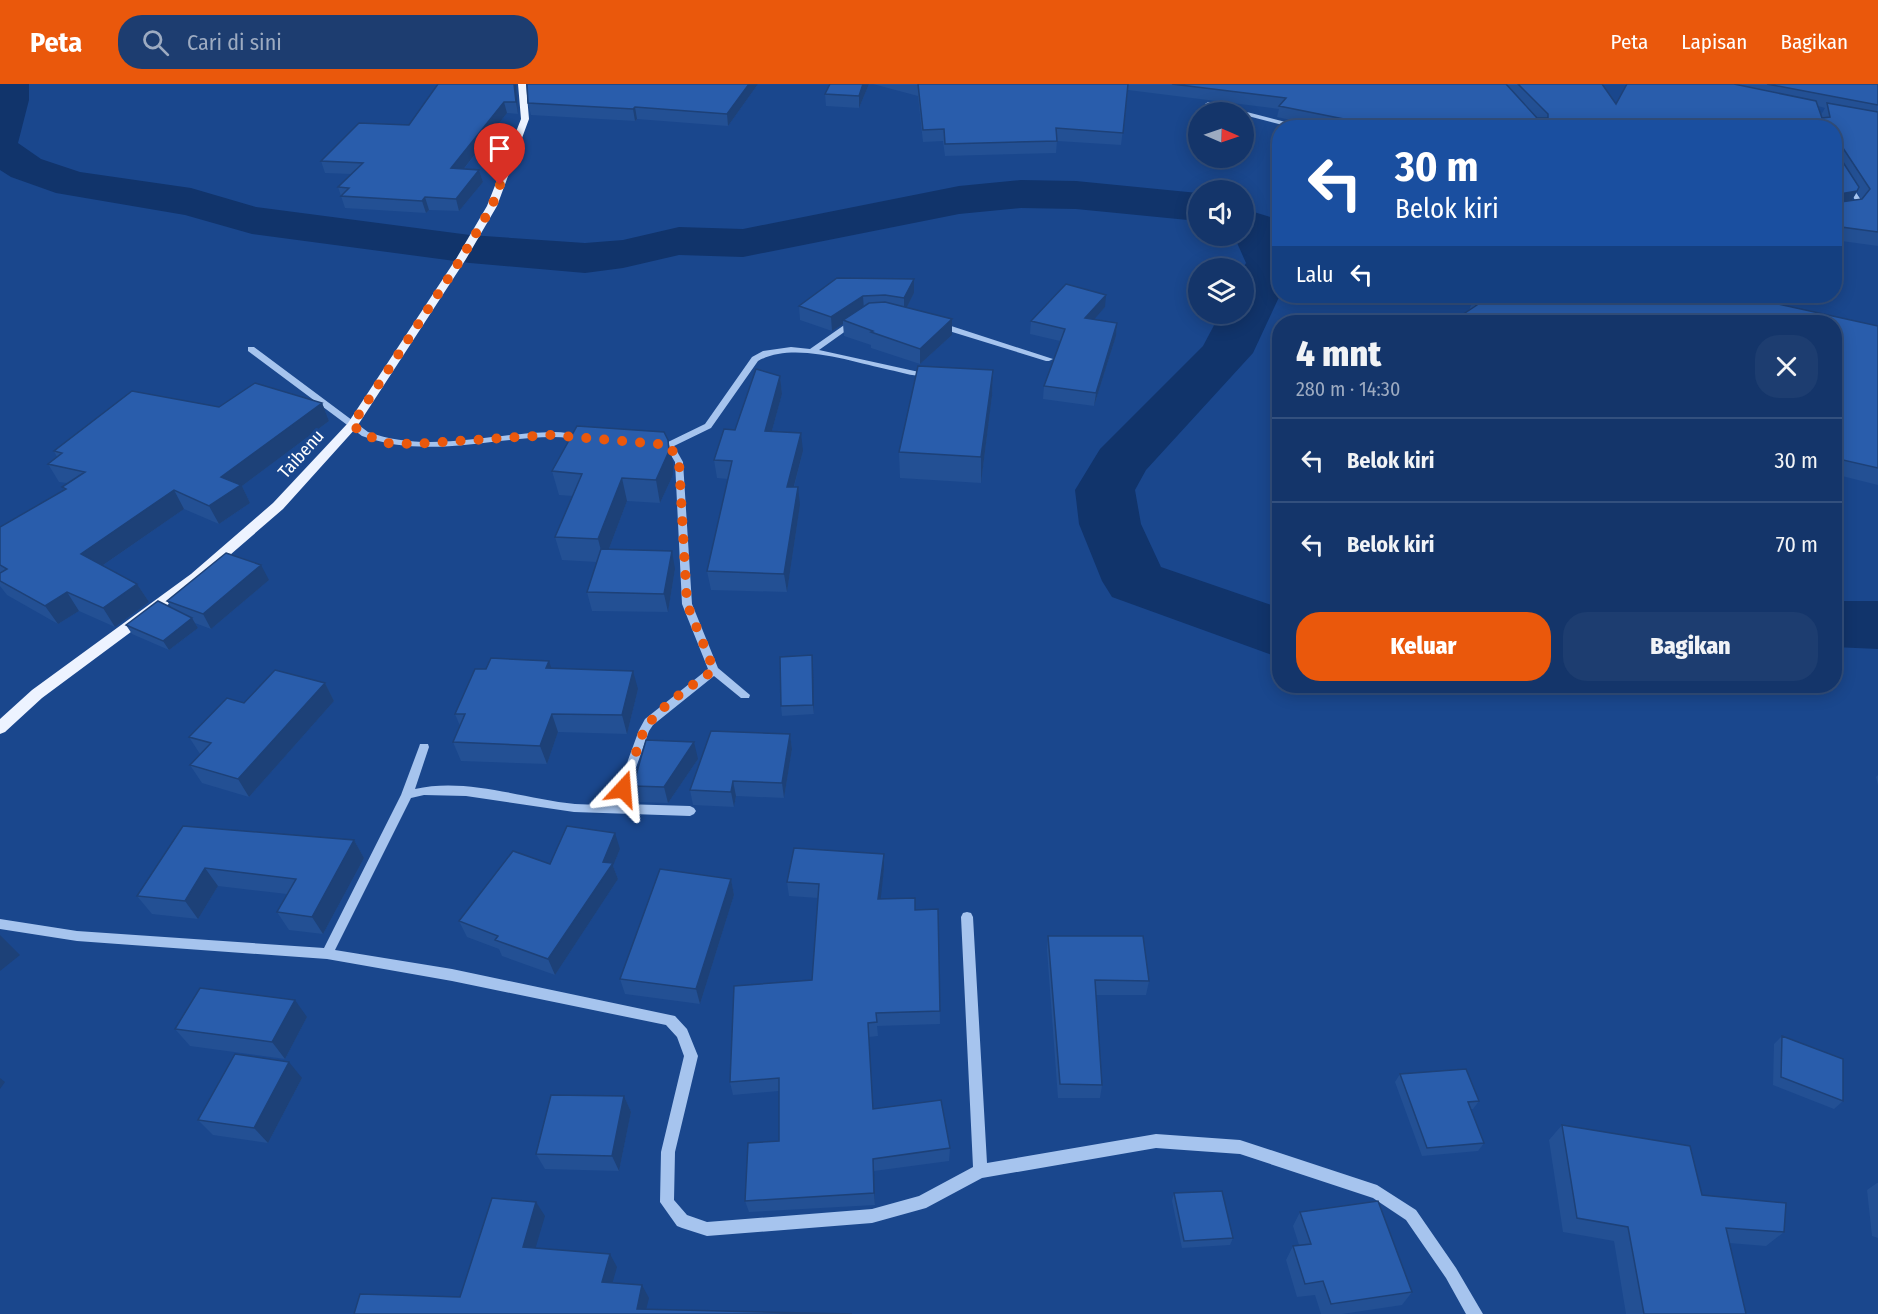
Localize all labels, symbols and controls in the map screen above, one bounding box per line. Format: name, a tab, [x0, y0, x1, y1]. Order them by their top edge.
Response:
search box	[118, 15, 538, 69]
text: Peta	[30, 26, 82, 59]
icon: search	[139, 26, 172, 59]
text: Cari di sini	[187, 29, 282, 56]
text: Peta	[1611, 29, 1648, 55]
text: Lapisan	[1681, 29, 1747, 55]
text: Bagikan	[1780, 29, 1848, 55]
north arrow	[1188, 102, 1254, 168]
map controls	[1188, 102, 1254, 324]
pin	[474, 123, 525, 185]
icon: arrive	[483, 132, 516, 165]
text: 30 m	[1395, 142, 1479, 192]
icon: left	[1296, 144, 1374, 222]
button: sound	[1188, 180, 1254, 246]
text: Belok kiri	[1395, 193, 1499, 225]
button: layers	[1188, 258, 1254, 324]
icon: left	[1345, 258, 1378, 291]
text: Lalu	[1296, 261, 1333, 288]
text: 4 mnt	[1296, 332, 1381, 376]
button: close	[1755, 335, 1818, 398]
text: 280 m · 14:30	[1296, 377, 1400, 401]
street label: Taibenu	[273, 425, 329, 483]
icon: left	[1296, 444, 1329, 477]
text: Belok kiri	[1347, 447, 1435, 474]
text: 30 m	[1775, 447, 1818, 474]
icon: left	[1296, 528, 1329, 561]
text: Belok kiri	[1347, 531, 1435, 558]
text: 70 m	[1776, 531, 1818, 558]
button: Keluar	[1296, 612, 1551, 681]
button: Bagikan	[1563, 612, 1818, 681]
position arrow	[591, 757, 655, 821]

